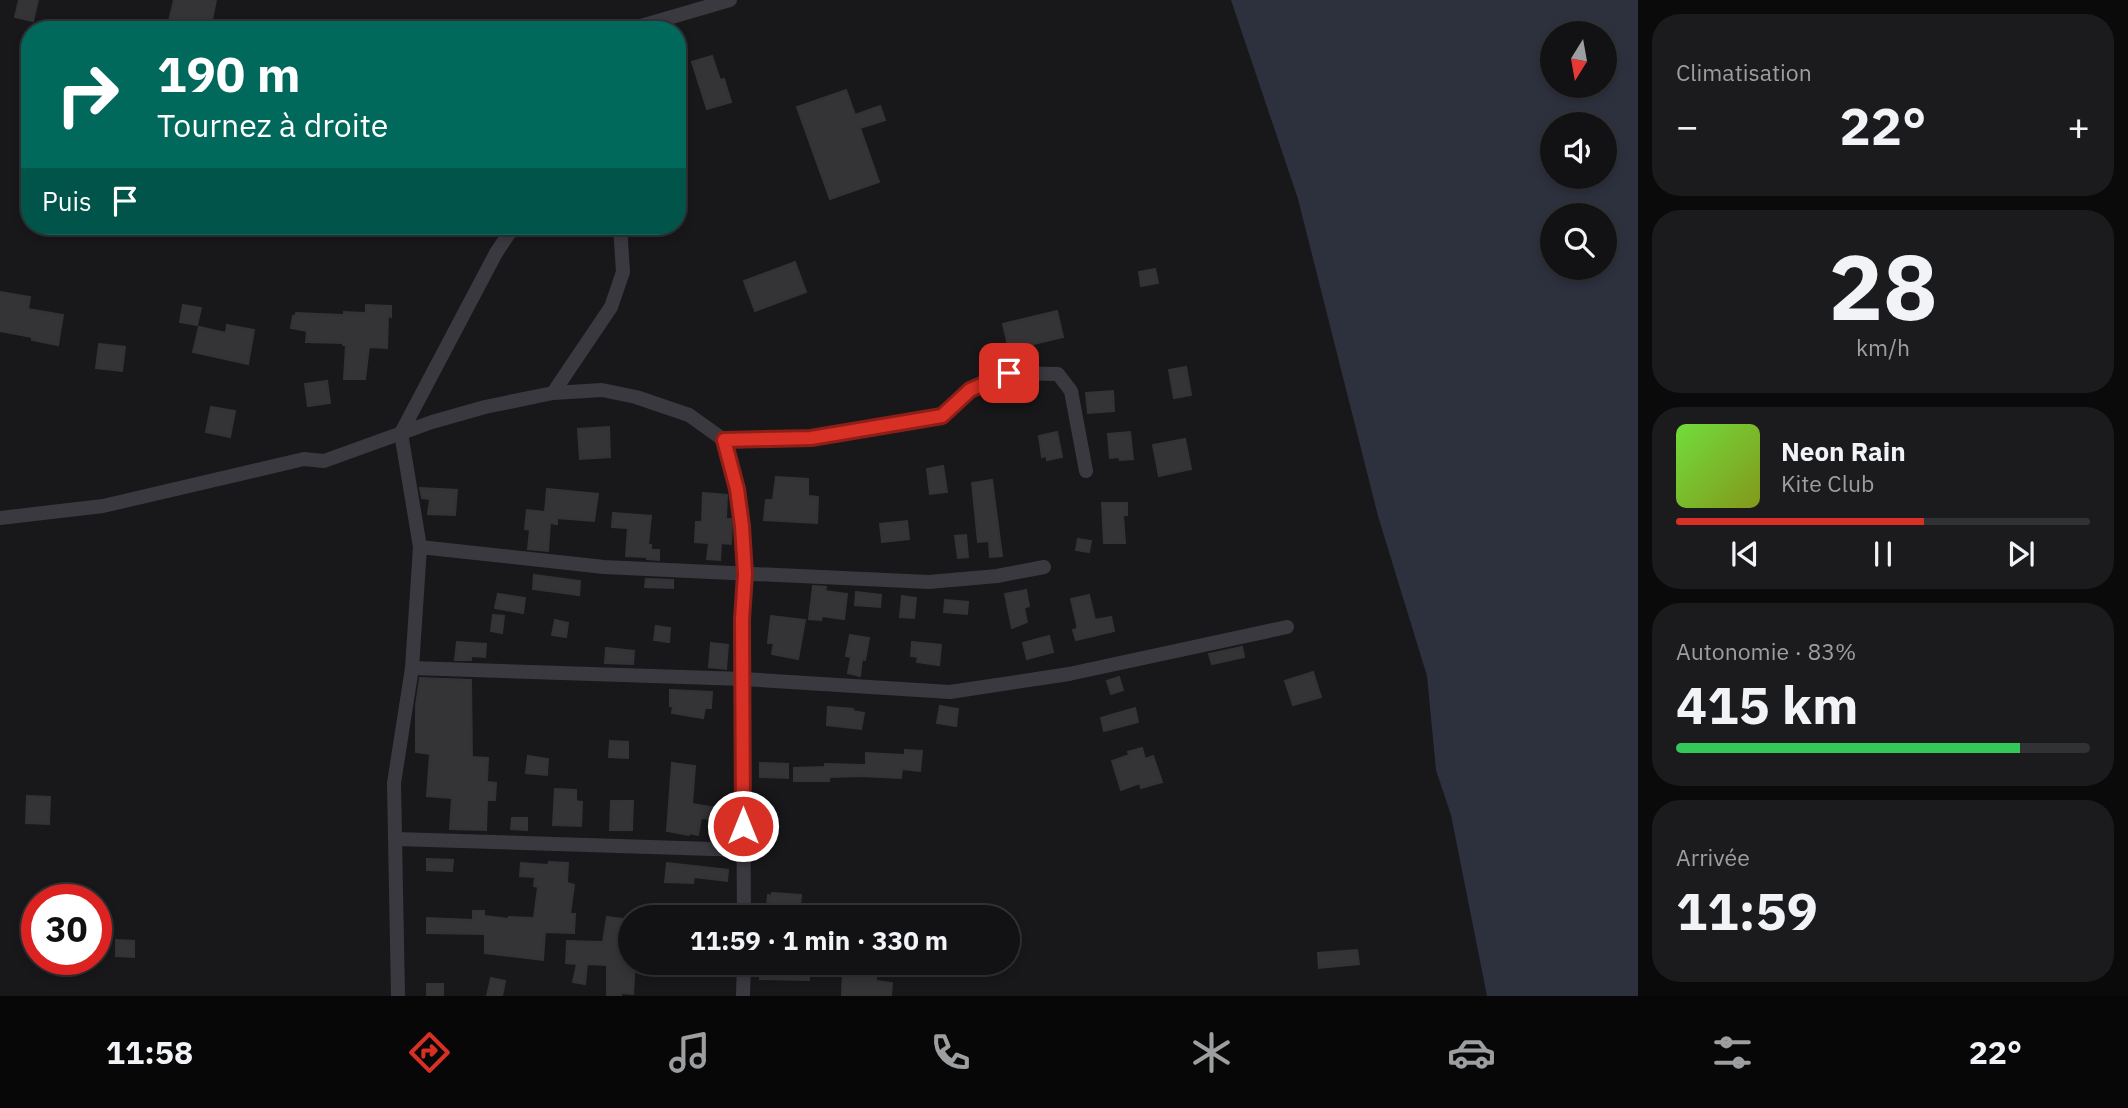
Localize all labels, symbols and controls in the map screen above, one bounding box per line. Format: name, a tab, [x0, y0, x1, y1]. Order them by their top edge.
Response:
north arrow	[1540, 21, 1617, 98]
map controls	[1540, 21, 1617, 280]
text: 190 m	[157, 42, 301, 105]
icon: right	[42, 49, 133, 140]
text: Climatisation	[1676, 57, 1812, 87]
text: 22°	[1840, 92, 1926, 159]
text: −	[1676, 101, 1699, 150]
text: +	[2067, 101, 2090, 150]
text: Tournez à droite	[157, 104, 388, 146]
button: sound	[1540, 112, 1617, 189]
icon: arrive	[106, 182, 144, 220]
text: Puis	[42, 184, 92, 218]
button: search	[1540, 203, 1617, 280]
text: 28	[1828, 227, 1938, 345]
text: km/h	[1856, 332, 1910, 362]
pin	[979, 343, 1039, 403]
icon: arrive	[990, 354, 1028, 392]
text: Neon Rain	[1781, 434, 1906, 468]
text: Kite Club	[1781, 468, 1874, 498]
icon: previous	[1726, 535, 1764, 573]
icon: pause	[1864, 535, 1902, 573]
icon: next	[2002, 535, 2040, 573]
text: Autonomie · 83%	[1676, 636, 1856, 666]
text: 415 km	[1676, 671, 1858, 738]
position arrow	[706, 789, 780, 863]
text: Arrivée	[1676, 842, 1750, 872]
text: 11:59	[1676, 877, 1818, 944]
speed limit sign: 30	[21, 884, 112, 975]
text: 11:59 · 1 min · 330 m	[690, 923, 948, 957]
icon: directions	[405, 1028, 454, 1077]
icon: music	[665, 1028, 714, 1077]
icon: phone	[926, 1028, 975, 1077]
icon: climate	[1187, 1028, 1236, 1077]
icon: car	[1447, 1028, 1496, 1077]
icon: filters	[1708, 1028, 1757, 1077]
text: 11:58	[106, 1031, 193, 1073]
text: 22°	[1969, 1031, 2022, 1073]

